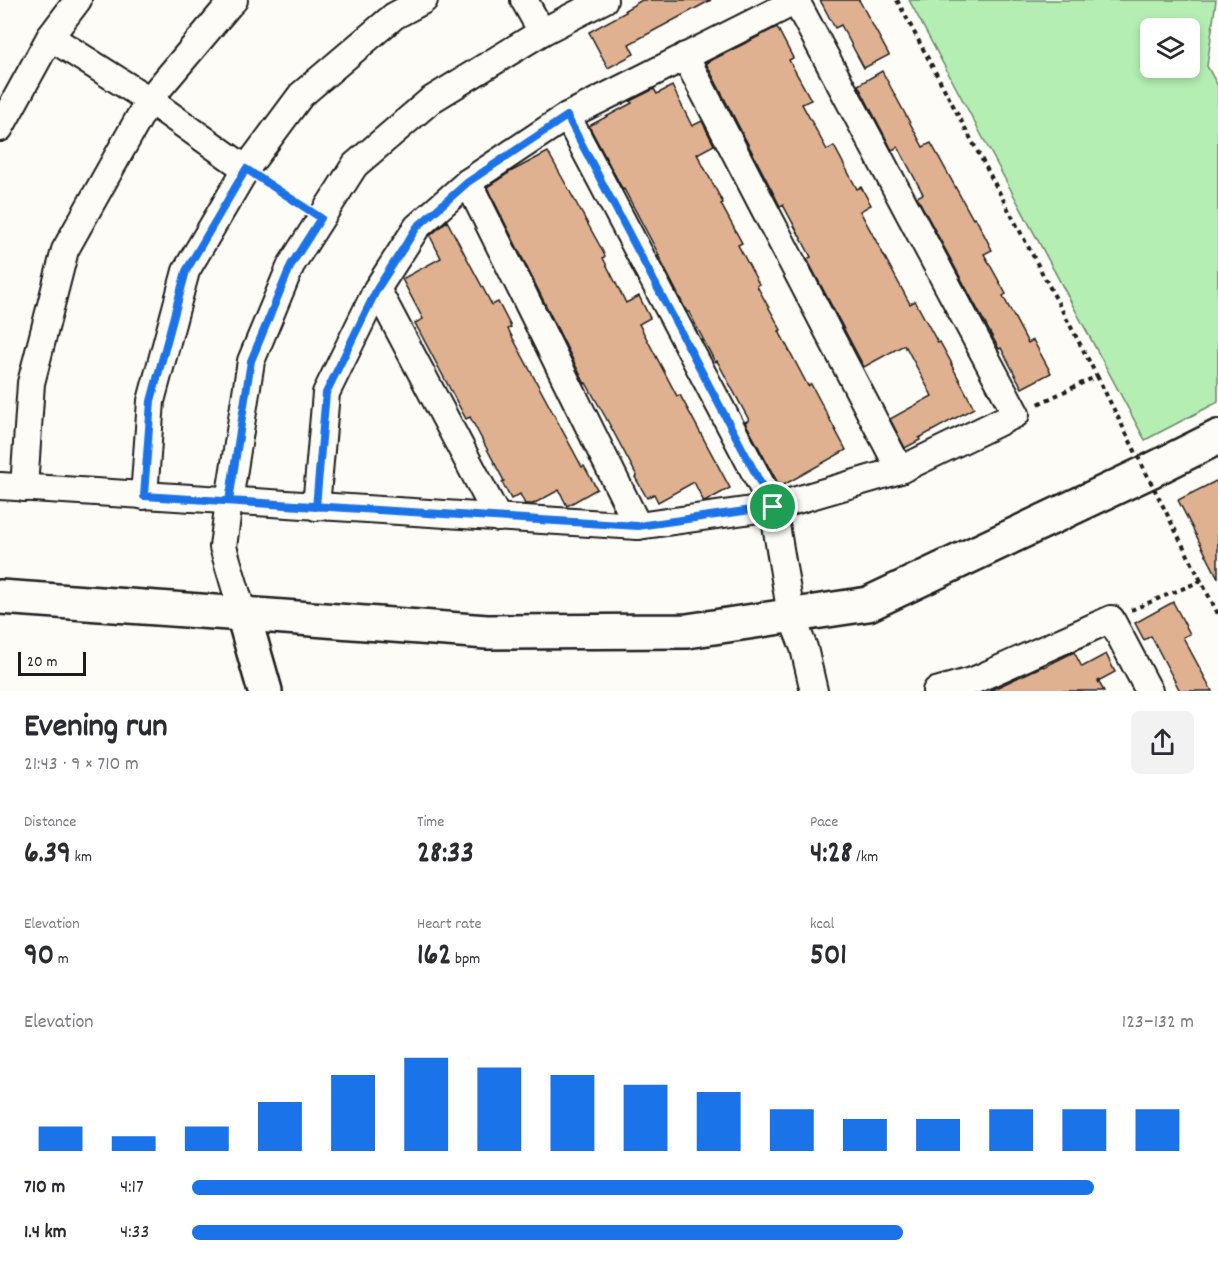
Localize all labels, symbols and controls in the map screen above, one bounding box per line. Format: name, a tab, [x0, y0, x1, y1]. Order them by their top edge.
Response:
map controls	[1140, 18, 1200, 78]
button: layers	[1140, 18, 1200, 78]
pin	[747, 481, 798, 532]
icon: arrive	[756, 490, 789, 523]
scale bar	[18, 649, 86, 676]
text: 20 m	[27, 651, 57, 674]
text: Evening run	[24, 705, 168, 752]
button: share	[1131, 711, 1194, 774]
text: 21:43 · 9 × 710 m	[24, 751, 139, 779]
text: Distance	[24, 811, 76, 834]
text: Time	[417, 811, 444, 834]
text: Pace	[810, 811, 838, 834]
text: 6.39	[24, 834, 71, 877]
text: 28:33	[417, 834, 474, 877]
text: 4:28	[810, 834, 853, 877]
text: km	[71, 846, 92, 869]
text: /km	[853, 846, 878, 869]
text: Elevation	[24, 913, 80, 936]
text: Heart rate	[417, 913, 482, 936]
text: kcal	[810, 913, 834, 936]
text: 90	[24, 936, 54, 979]
text: 162	[417, 936, 451, 979]
text: 501	[810, 936, 847, 979]
text: m	[54, 948, 69, 971]
text: bpm	[451, 948, 480, 971]
text: Elevation	[24, 1009, 94, 1037]
text: 123–132 m	[1122, 1009, 1194, 1037]
text: 710 m	[24, 1174, 65, 1202]
text: 4:17	[120, 1174, 144, 1202]
text: 1.4 km	[24, 1219, 67, 1247]
text: 4:33	[120, 1219, 149, 1247]

